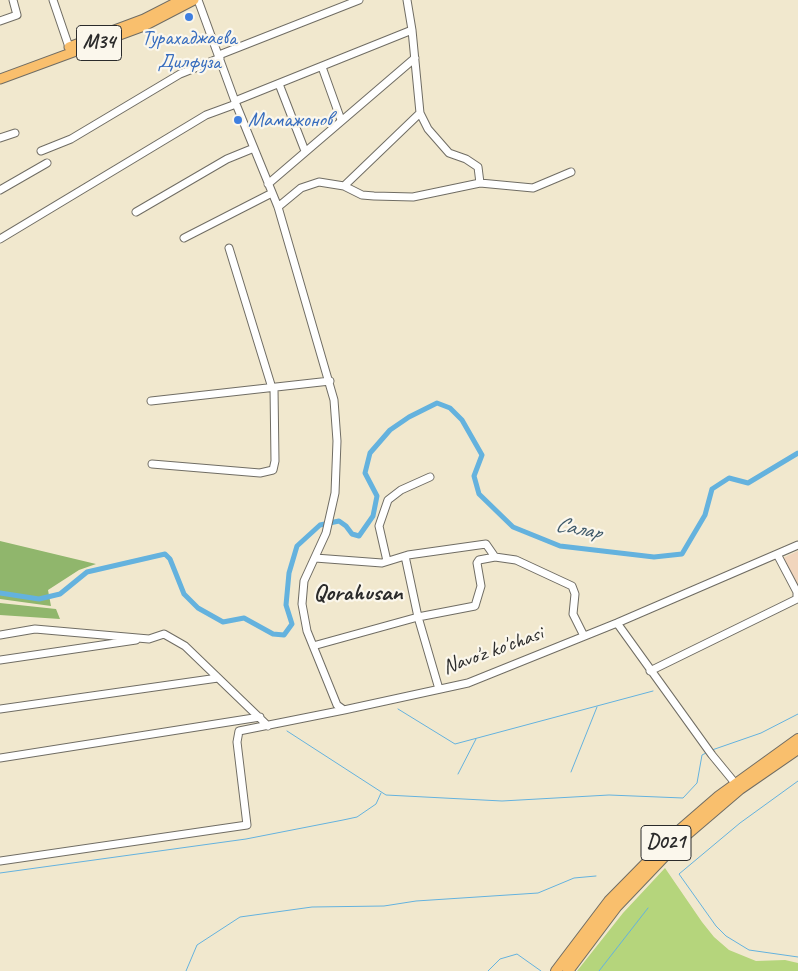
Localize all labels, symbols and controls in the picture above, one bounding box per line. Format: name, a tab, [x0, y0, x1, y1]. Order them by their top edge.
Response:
marker: Турахаджаева Дилфуза	[183, 11, 195, 23]
place label: Турахаджаева Дилфуза	[141, 25, 237, 75]
road number: M34	[76, 26, 122, 60]
place label: Мамажонов	[248, 107, 332, 133]
marker: Мамажонов	[232, 114, 244, 126]
water label: Салар	[553, 512, 603, 546]
district label: Qorahusan	[313, 580, 403, 608]
street label: Navo'z ko'chasi	[439, 621, 547, 681]
road number: D021	[641, 826, 691, 860]

